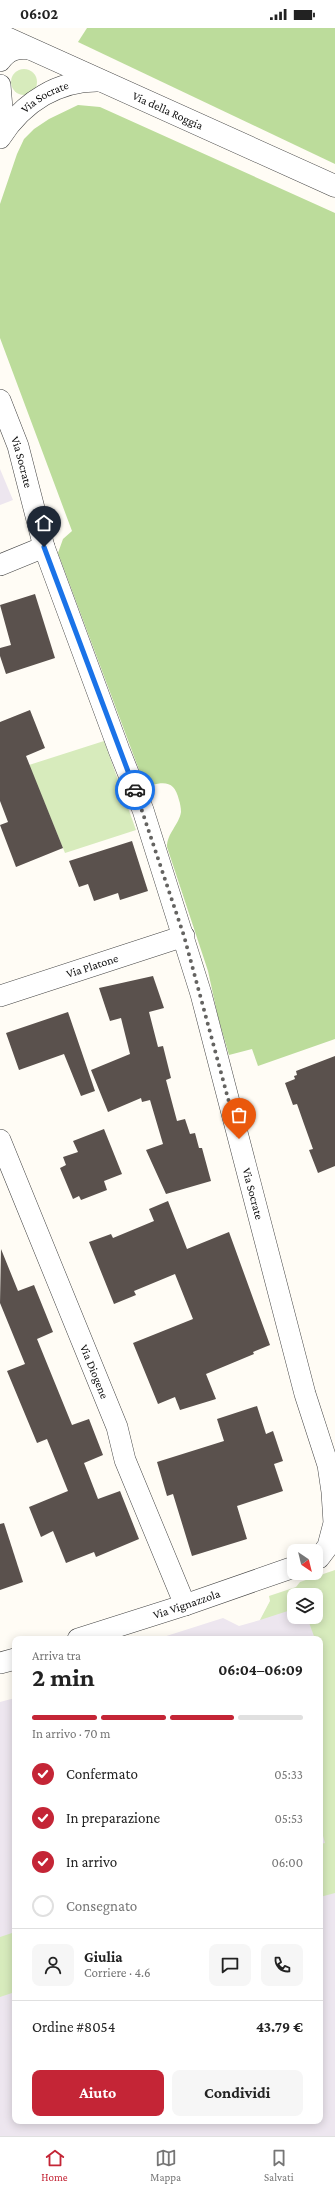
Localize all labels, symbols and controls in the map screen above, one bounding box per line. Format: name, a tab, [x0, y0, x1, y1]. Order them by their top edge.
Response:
text: 06:02	[20, 6, 58, 22]
street label: Via Socrate	[18, 78, 70, 116]
street label: Via della Roggia	[130, 89, 206, 133]
street label: Via Socrate	[8, 434, 36, 489]
pin	[27, 506, 61, 547]
icon: home	[33, 512, 55, 534]
courier	[115, 770, 155, 810]
icon: car	[124, 779, 146, 801]
street label: Via Platone	[64, 951, 120, 981]
pin	[222, 1098, 256, 1139]
icon: bag	[228, 1104, 250, 1126]
street label: Via Socrate	[239, 1166, 266, 1221]
street label: Via Diogene	[77, 1342, 112, 1401]
north arrow	[287, 1544, 323, 1580]
map controls	[287, 1544, 323, 1624]
street label: Via Vignazzola	[151, 1586, 222, 1622]
button: layers	[287, 1588, 323, 1624]
text: Arriva tra	[32, 1648, 81, 1663]
text: 06:04–06:09	[218, 1662, 303, 1678]
text: 2 min	[32, 1663, 95, 1692]
text: In arrivo · 70 m	[32, 1726, 110, 1741]
icon: check	[32, 1763, 54, 1785]
text: Confermato	[66, 1766, 138, 1782]
text: 05:33	[274, 1767, 303, 1782]
icon: check	[32, 1807, 54, 1829]
text: In preparazione	[66, 1810, 160, 1826]
text: 05:53	[274, 1811, 303, 1826]
icon: check	[32, 1851, 54, 1873]
text: In arrivo	[66, 1854, 117, 1870]
text: 06:00	[271, 1855, 303, 1870]
text: Consegnato	[66, 1898, 137, 1914]
button: person	[32, 1944, 74, 1986]
button: chat	[209, 1944, 251, 1986]
button: phone	[261, 1944, 303, 1986]
text: Giulia	[84, 1949, 123, 1965]
text: Corriere · 4.6	[84, 1965, 151, 1980]
text: Ordine #8054	[32, 2019, 115, 2035]
text: 43.79 €	[256, 2019, 303, 2035]
button: Aiuto	[32, 2070, 164, 2116]
button: Condividi	[172, 2070, 303, 2116]
tab: Home	[41, 2147, 68, 2183]
tab: Mappa	[150, 2147, 181, 2183]
tab: Salvati	[264, 2147, 294, 2183]

